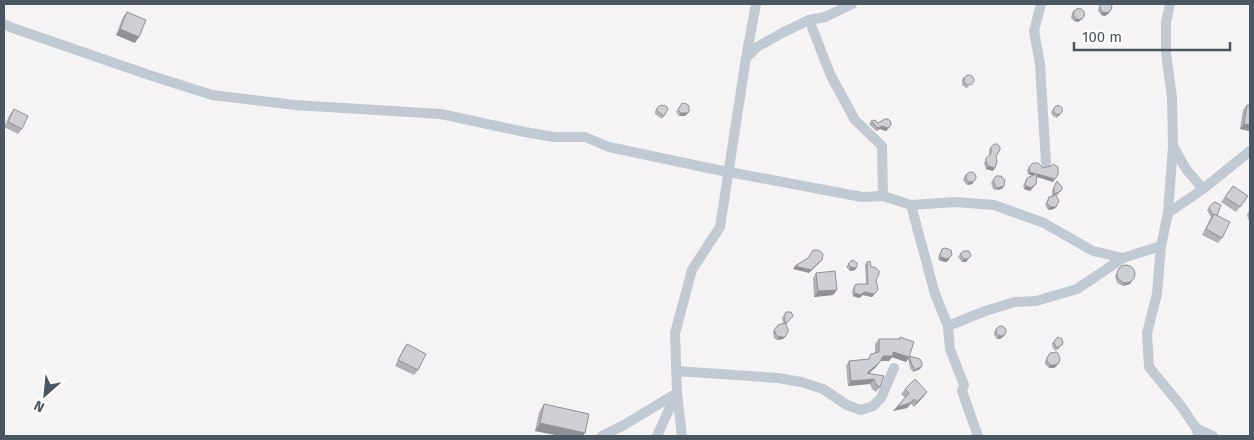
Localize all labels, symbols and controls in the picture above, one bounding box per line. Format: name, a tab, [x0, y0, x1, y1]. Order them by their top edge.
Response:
scale bar	[1074, 20, 1230, 52]
text: 100 m	[1082, 28, 1122, 46]
north arrow	[20, 370, 70, 420]
text: N	[31, 396, 47, 416]

